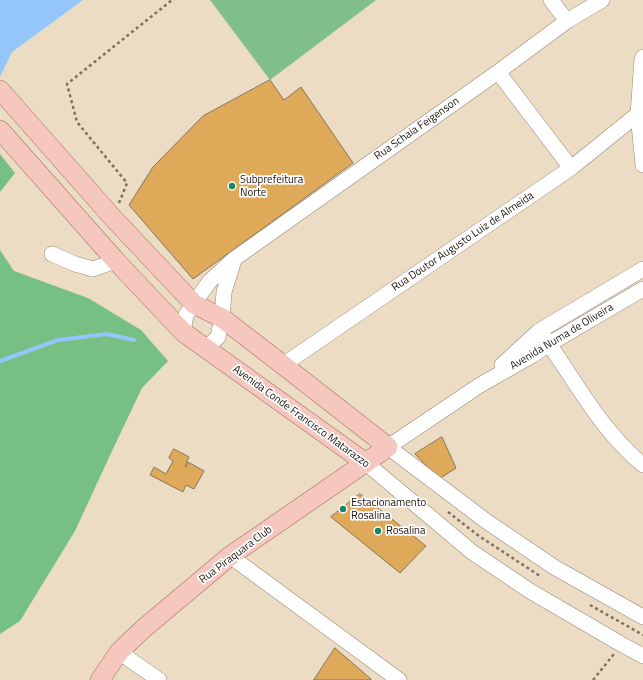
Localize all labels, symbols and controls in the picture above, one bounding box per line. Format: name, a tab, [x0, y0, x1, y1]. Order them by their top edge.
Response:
street label: Rua Schaia Feigenson	[372, 95, 462, 163]
place label: Subprefeitura Norte	[240, 173, 303, 199]
marker: Subprefeitura Norte	[227, 181, 237, 191]
street label: Rua Doutor Augusto Luiz de Almeida	[389, 189, 537, 295]
street label: Avenida Numa de Oliveira	[508, 301, 616, 373]
street label: Avenida Conde Francisco Matarazzo	[230, 363, 372, 471]
place label: Estacionamento Rosalina	[351, 496, 426, 522]
marker: Estacionamento Rosalina	[338, 504, 348, 514]
street label: Rua Piraquara Club	[197, 523, 275, 587]
place label: Rosalina	[386, 524, 425, 538]
marker: Rosalina	[373, 526, 383, 536]

